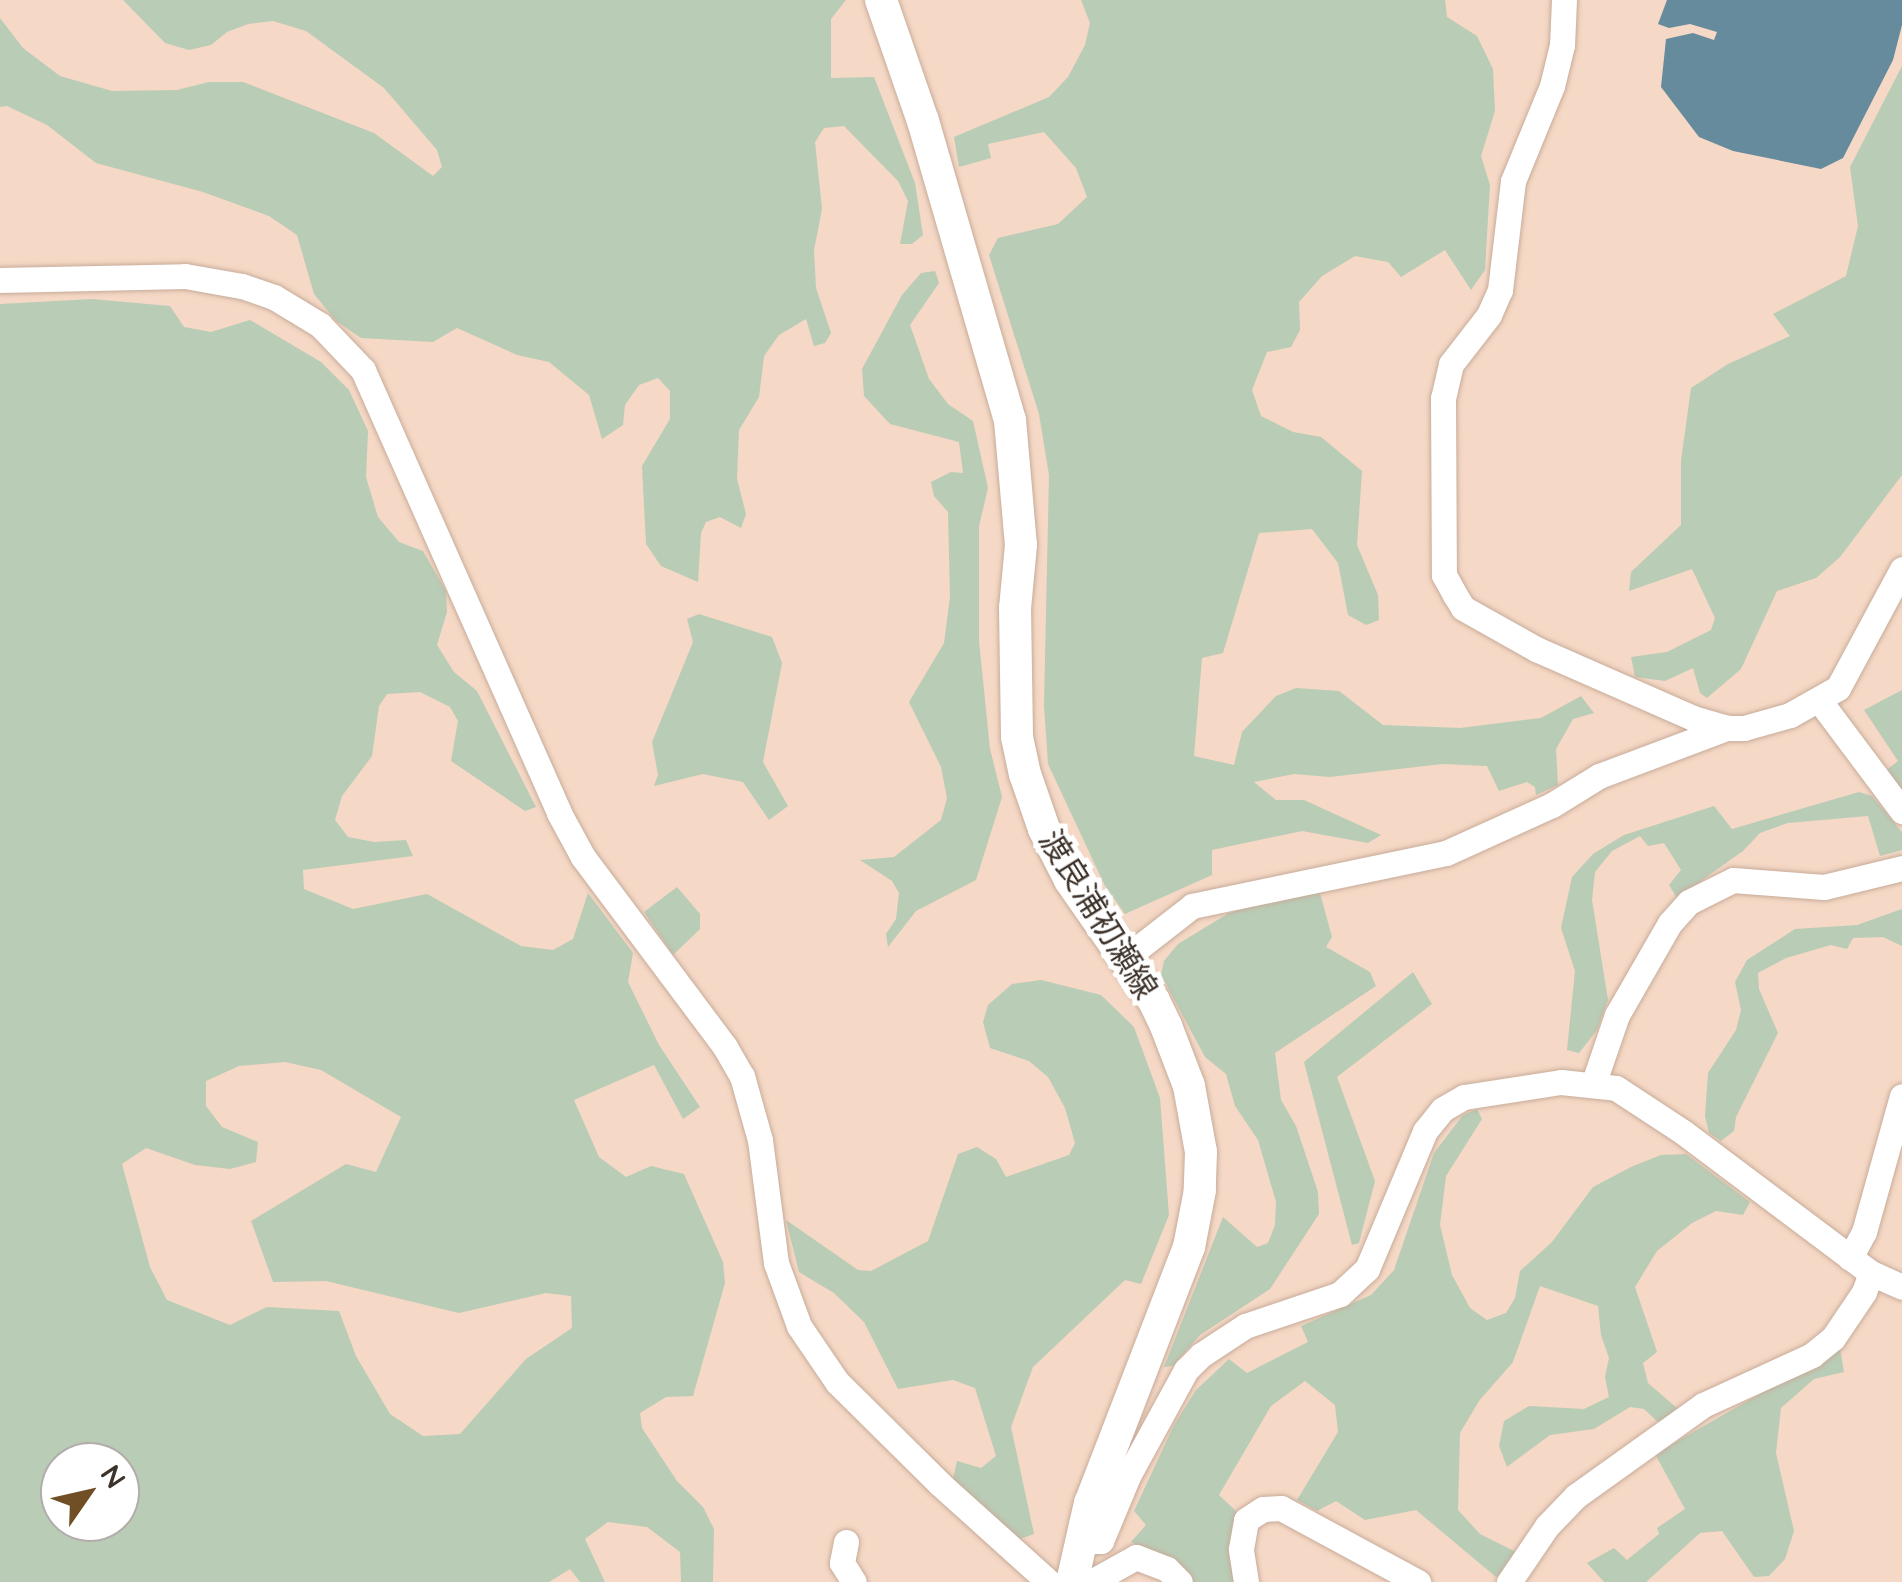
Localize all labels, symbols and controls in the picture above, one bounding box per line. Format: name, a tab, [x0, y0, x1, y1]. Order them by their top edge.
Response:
street label: 渡良浦初瀬線	[1032, 822, 1166, 1006]
north arrow	[40, 1442, 140, 1542]
text: N	[93, 1458, 134, 1494]

